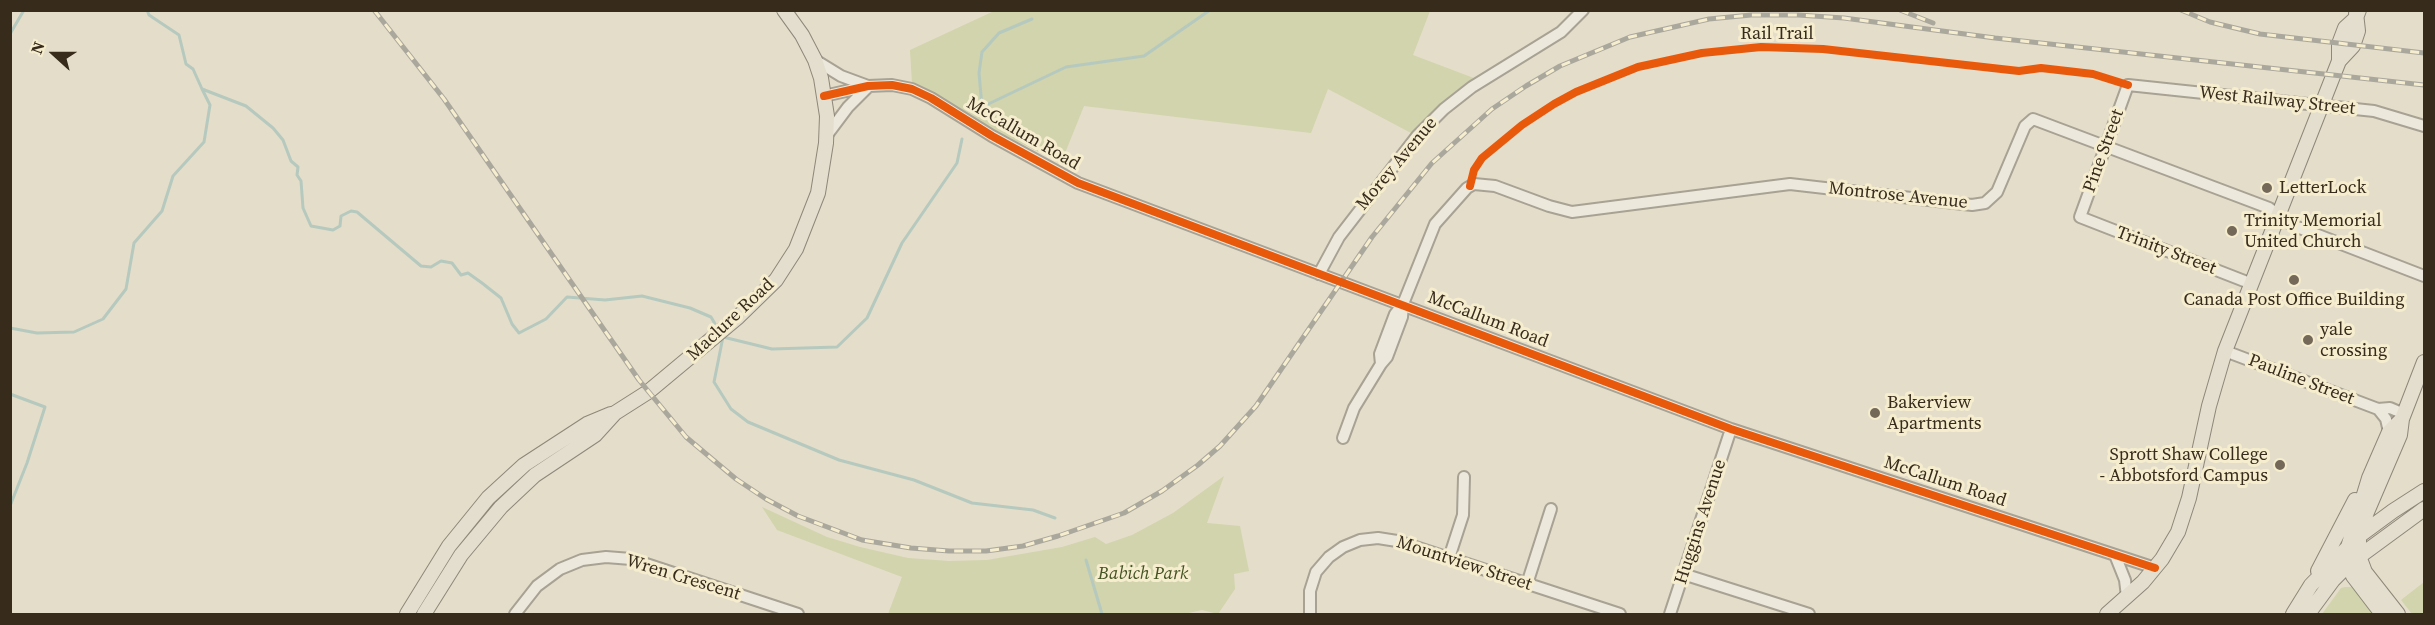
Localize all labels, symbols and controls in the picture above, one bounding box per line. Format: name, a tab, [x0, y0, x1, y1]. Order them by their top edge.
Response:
street label: Rail Trail	[1740, 23, 1814, 45]
north arrow	[24, 24, 84, 84]
text: N	[25, 38, 50, 57]
street label: West Railway Street	[2198, 82, 2356, 120]
street label: McCallum Road	[962, 93, 1084, 175]
street label: Pine Street	[2079, 106, 2129, 196]
street label: Morey Avenue	[1352, 113, 1442, 215]
place label: LetterLock	[2279, 177, 2366, 199]
street label: Montrose Avenue	[1827, 178, 1969, 214]
marker: LetterLock	[2260, 181, 2274, 195]
place label: Trinity Memorial United Church	[2244, 210, 2382, 252]
street label: Trinity Street	[2113, 222, 2219, 280]
marker: Trinity Memorial United Church	[2225, 224, 2239, 238]
marker: Canada Post Office Building	[2287, 273, 2301, 287]
street label: Maclure Road	[683, 274, 779, 366]
street label: McCallum Road	[1425, 287, 1551, 353]
place label: Canada Post Office Building	[2183, 289, 2405, 311]
place label: yale crossing	[2320, 319, 2387, 362]
marker: yale crossing	[2301, 333, 2315, 347]
street label: Pauline Street	[2245, 350, 2357, 410]
place label: Bakerview Apartments	[1887, 392, 1982, 434]
marker: Bakerview Apartments	[1868, 406, 1882, 420]
place label: Sprott Shaw College - Abbotsford Campus	[2100, 444, 2268, 486]
street label: McCallum Road	[1881, 452, 2009, 512]
street label: Huggins Avenue	[1671, 457, 1731, 587]
marker: Sprott Shaw College - Abbotsford Campus	[2273, 458, 2287, 472]
street label: Mountview Street	[1394, 532, 1534, 596]
street label: Wren Crescent	[623, 550, 743, 606]
park label: Babich Park	[1098, 563, 1188, 585]

